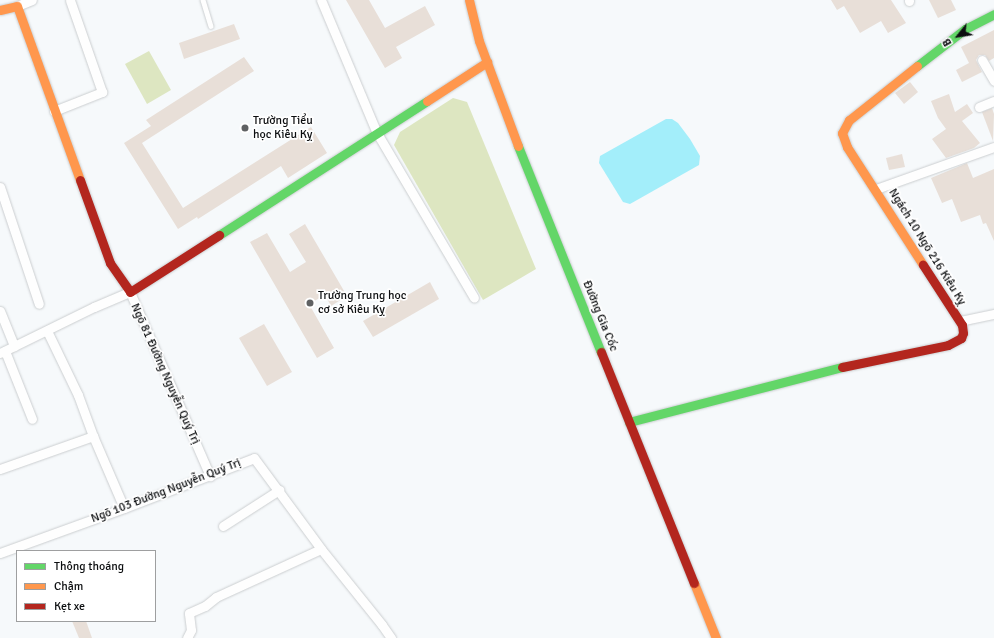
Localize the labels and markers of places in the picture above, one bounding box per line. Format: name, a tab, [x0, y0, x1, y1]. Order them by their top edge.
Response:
place label: Trường Tiểu học Kiêu Kỵ	[253, 114, 313, 142]
marker: Trường Tiểu học Kiêu Kỵ	[240, 123, 250, 133]
place label: Trường Trung học cơ sở Kiêu Kỵ	[318, 289, 406, 317]
marker: Trường Trung học cơ sở Kiêu Kỵ	[305, 298, 315, 308]

